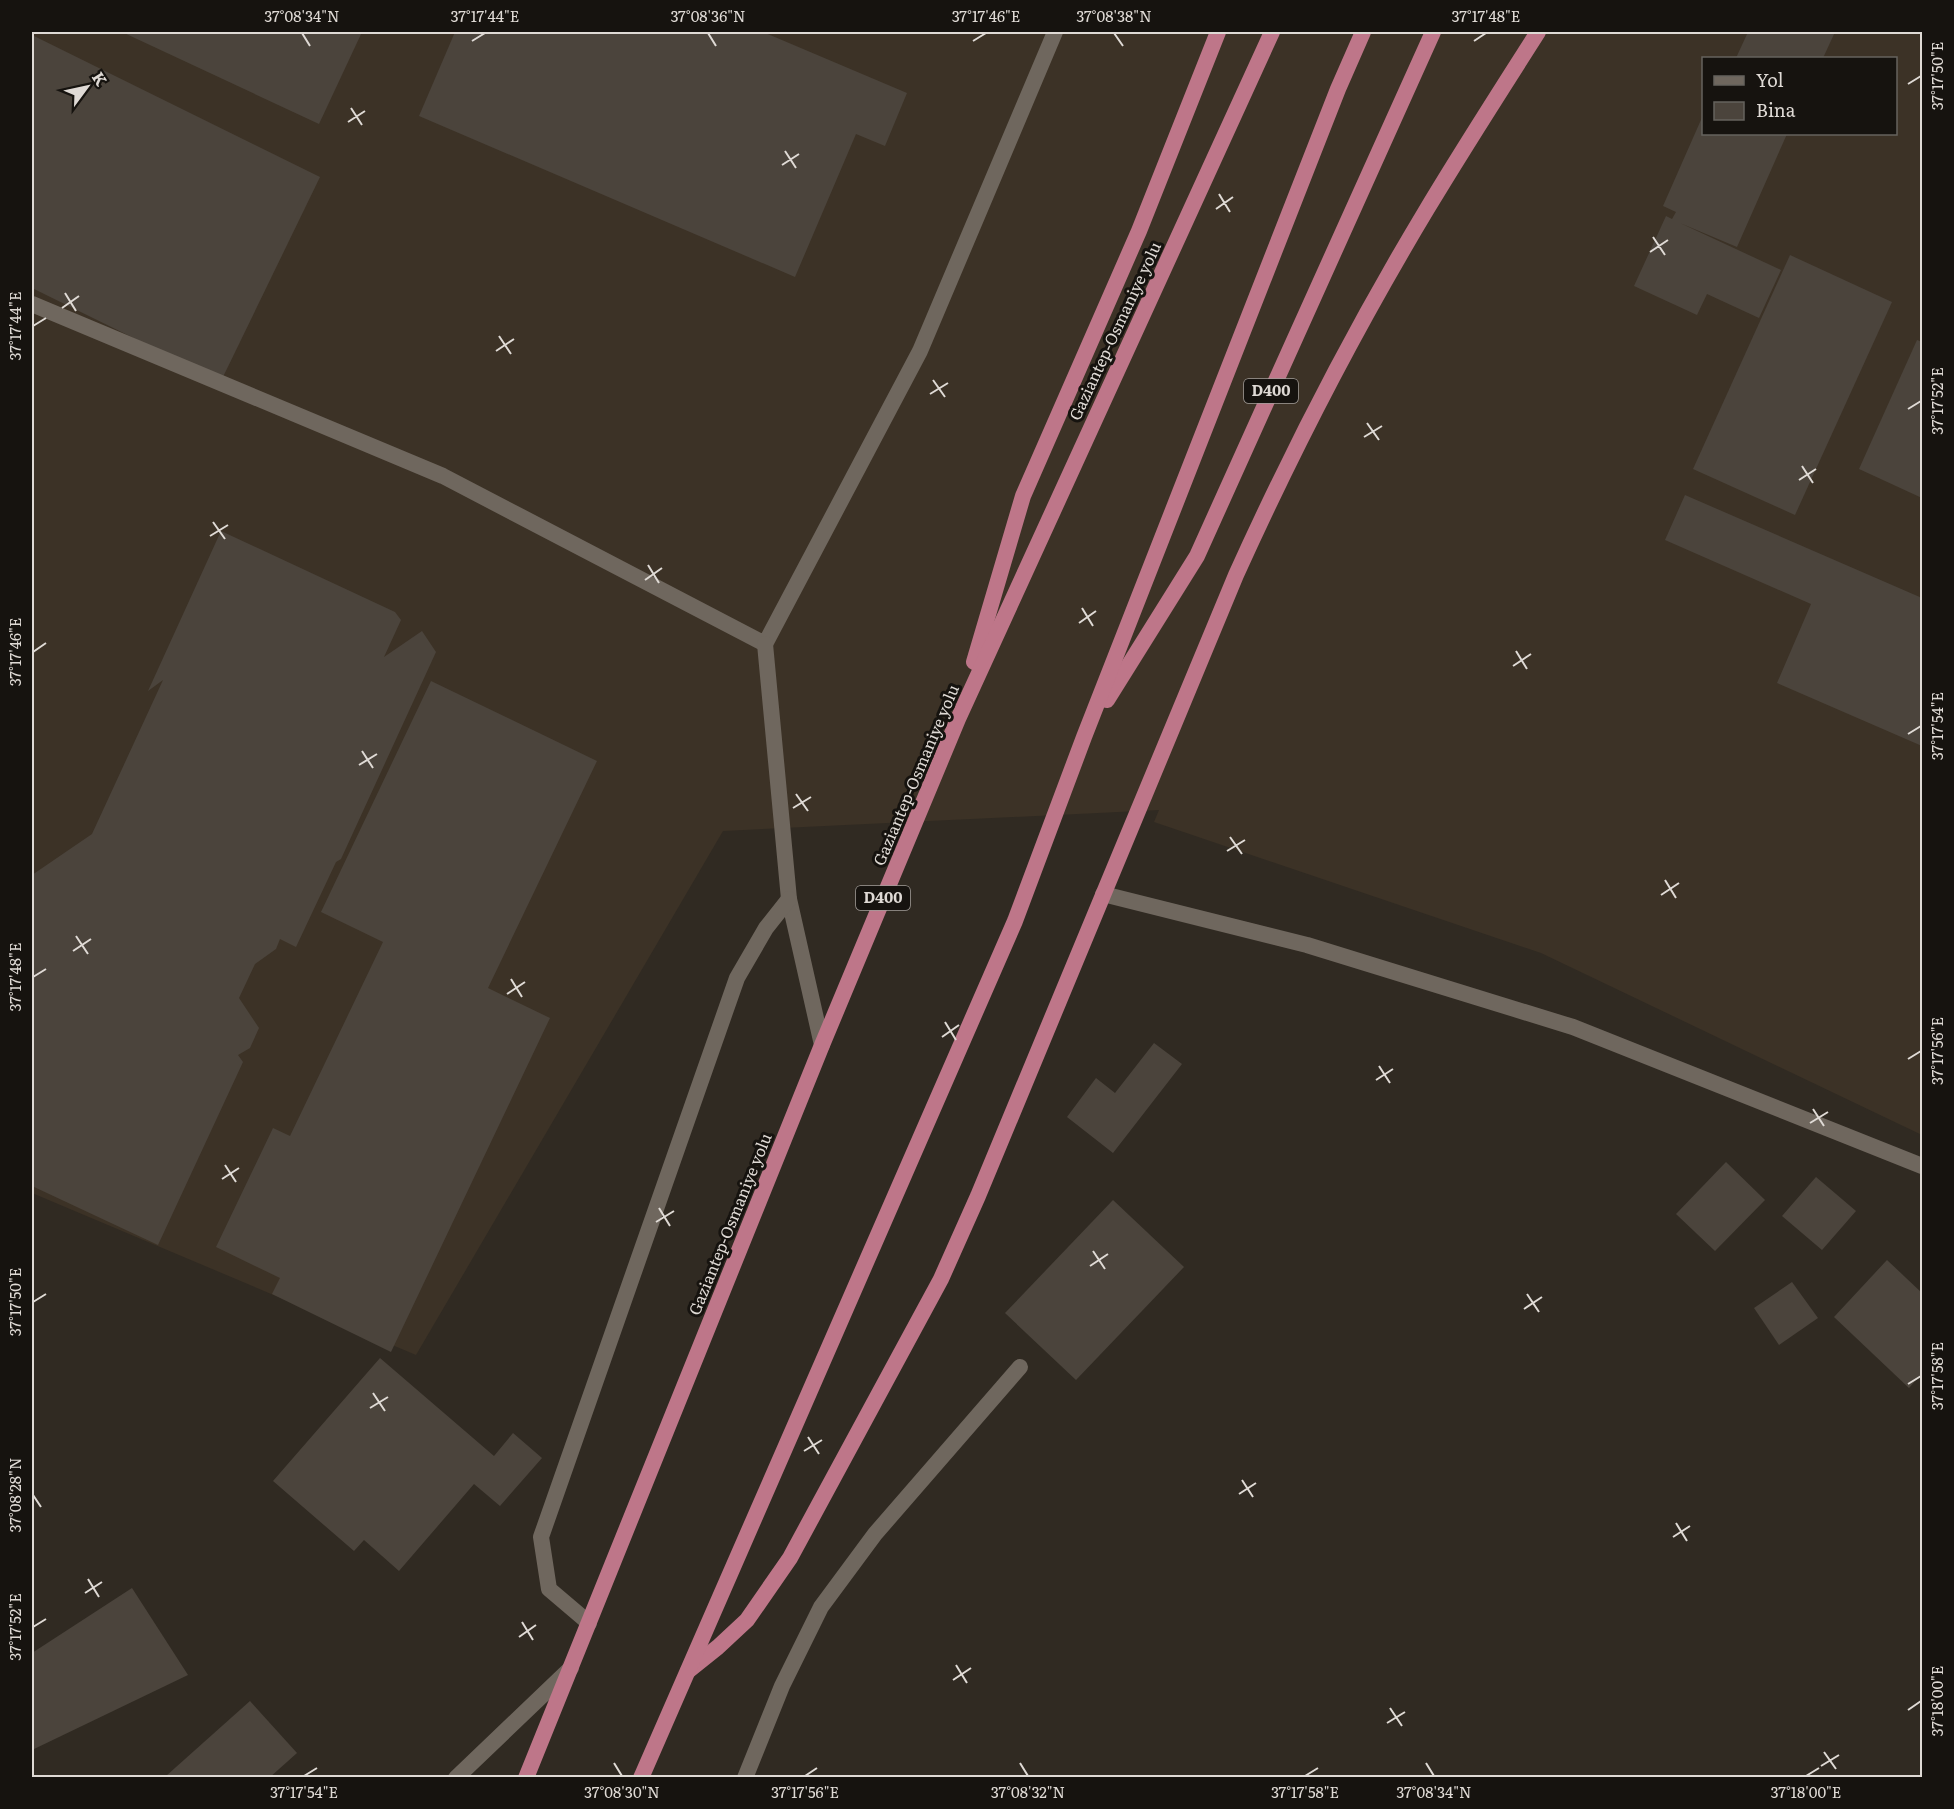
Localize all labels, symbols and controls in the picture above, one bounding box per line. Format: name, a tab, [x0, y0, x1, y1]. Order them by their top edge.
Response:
text: 37°08'34"N	[264, 4, 340, 27]
text: 37°17'44"E	[451, 4, 519, 27]
text: 37°08'36"N	[670, 4, 746, 27]
text: 37°17'46"E	[952, 4, 1020, 27]
text: 37°08'38"N	[1076, 4, 1152, 27]
text: 37°17'48"E	[1452, 4, 1520, 27]
text: 37°17'50"E	[1925, 42, 1948, 110]
north arrow	[57, 57, 117, 117]
legend	[1702, 57, 1897, 135]
text: K	[87, 66, 114, 90]
text: Yol	[1756, 66, 1784, 93]
text: Bina	[1756, 96, 1796, 123]
street label: Gaziantep-Osmaniye yolu	[1062, 237, 1166, 424]
text: 37°17'44"E	[3, 292, 26, 360]
text: 37°17'52"E	[1925, 367, 1948, 435]
road number: D400	[1244, 379, 1298, 403]
text: 37°17'46"E	[3, 618, 26, 686]
street label: Gaziantep-Osmaniye yolu	[866, 680, 964, 869]
text: 37°17'54"E	[1925, 692, 1948, 760]
road number: D400	[856, 886, 910, 910]
text: 37°17'48"E	[3, 943, 26, 1011]
text: 37°17'56"E	[1925, 1017, 1948, 1085]
street label: Gaziantep-Osmaniye yolu	[681, 1129, 777, 1318]
text: 37°17'50"E	[3, 1268, 26, 1336]
text: 37°17'58"E	[1925, 1342, 1948, 1410]
text: 37°08'28"N	[3, 1458, 26, 1532]
text: 37°17'52"E	[3, 1593, 26, 1661]
text: 37°18'00"E	[1925, 1666, 1948, 1736]
text: 37°17'54"E	[270, 1780, 338, 1803]
text: 37°08'30"N	[584, 1780, 660, 1803]
text: 37°17'56"E	[771, 1780, 839, 1803]
text: 37°08'32"N	[991, 1780, 1065, 1803]
text: 37°17'58"E	[1271, 1780, 1339, 1803]
text: 37°08'34"N	[1396, 1780, 1472, 1803]
text: 37°18'00"E	[1771, 1780, 1841, 1803]

